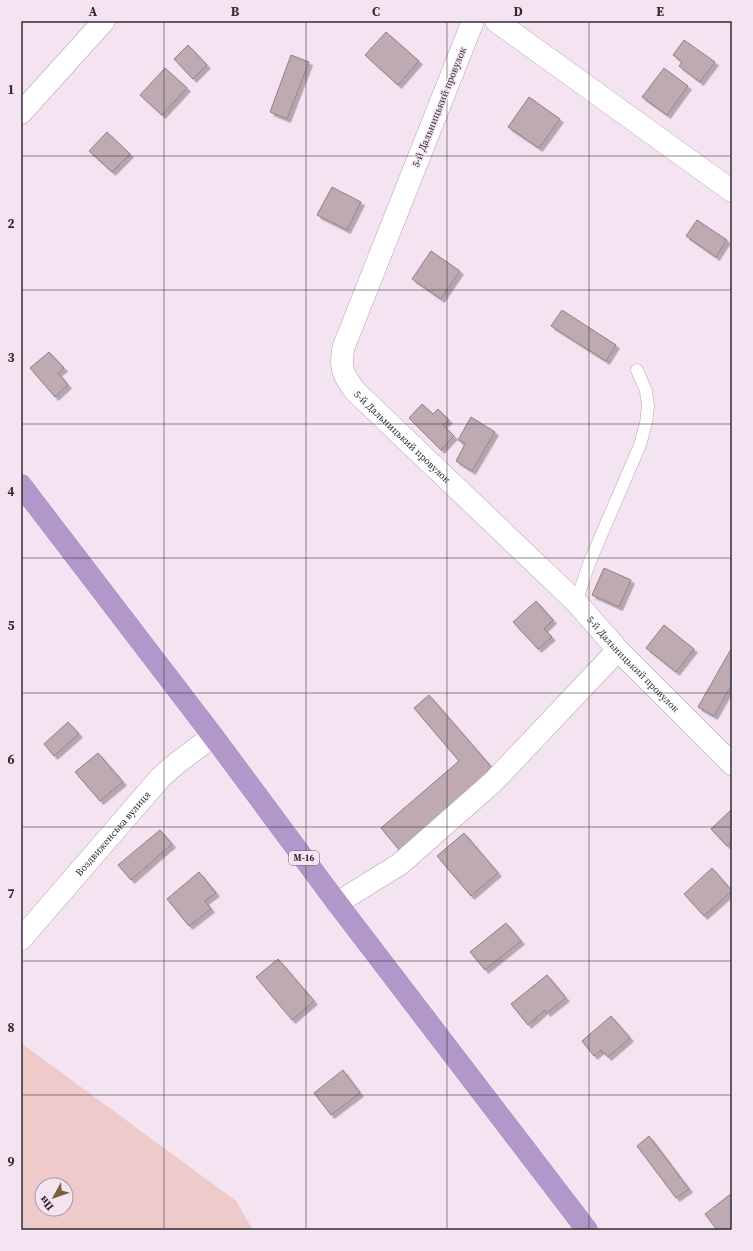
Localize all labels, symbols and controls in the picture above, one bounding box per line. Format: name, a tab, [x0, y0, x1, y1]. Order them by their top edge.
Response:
text: A	[89, 3, 98, 20]
text: B	[231, 3, 240, 20]
text: C	[372, 3, 380, 20]
text: D	[513, 3, 523, 20]
text: E	[656, 3, 664, 20]
street label: 5-й Дальницький провулок	[409, 45, 469, 169]
text: 1	[7, 81, 15, 98]
text: 2	[7, 215, 15, 232]
text: 3	[7, 349, 15, 366]
street label: 5-й Дальницький провулок	[352, 387, 454, 486]
text: 4	[7, 483, 15, 500]
street label: 5-й Дальницький провулок	[584, 613, 683, 715]
text: 5	[7, 617, 15, 634]
text: 6	[7, 751, 15, 768]
street label: Воздвиженська вулиця	[72, 788, 153, 878]
road number: М-16	[289, 851, 319, 865]
text: 7	[7, 885, 15, 902]
text: 8	[7, 1019, 15, 1036]
text: 9	[7, 1153, 15, 1170]
north arrow	[34, 1177, 74, 1217]
text: Пн	[36, 1192, 57, 1214]

